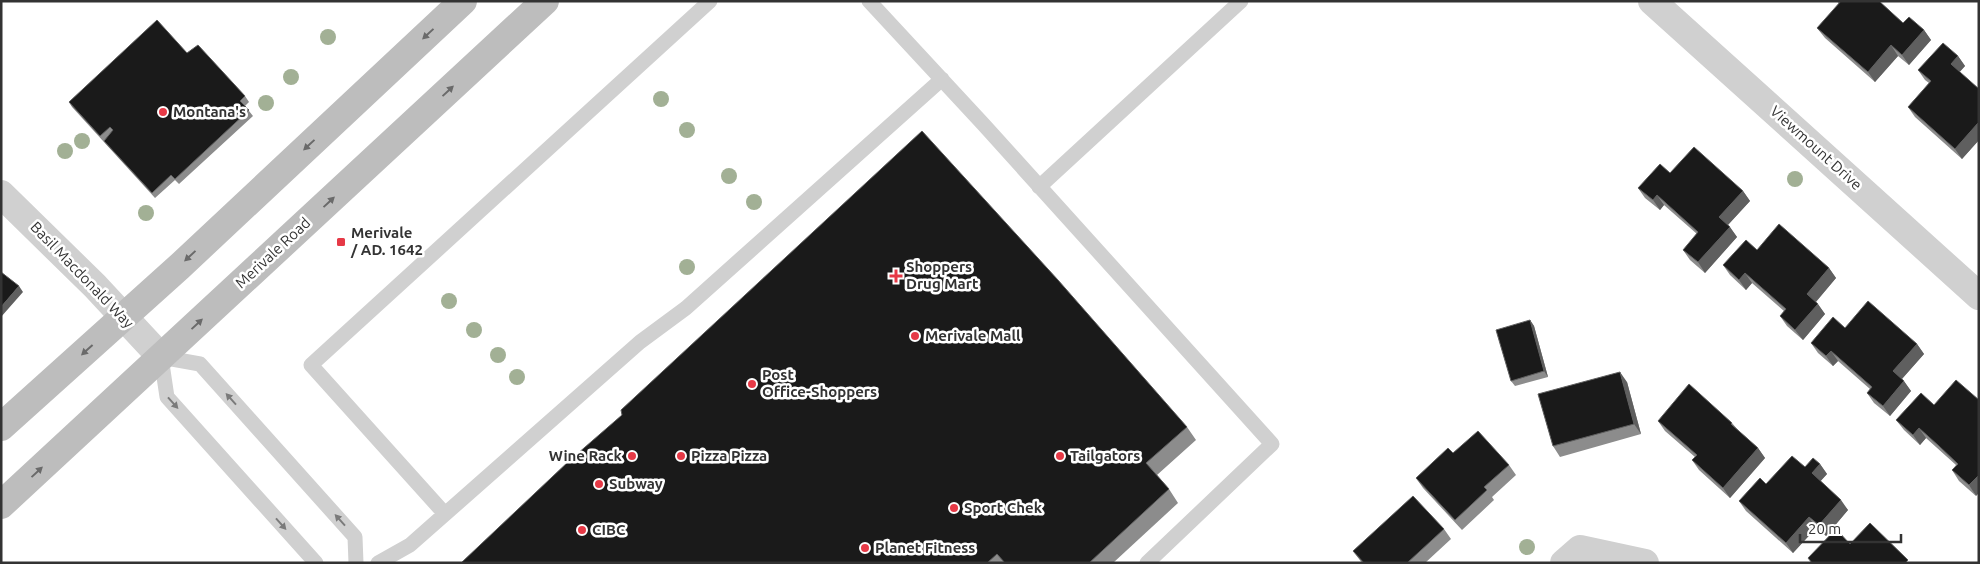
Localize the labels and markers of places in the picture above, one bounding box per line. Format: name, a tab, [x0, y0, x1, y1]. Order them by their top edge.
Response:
place label: Montana's	[173, 103, 246, 120]
marker: Montana's	[157, 106, 169, 118]
place label: Merivale / AD. 1642	[350, 224, 423, 258]
marker: Merivale / AD. 1642	[335, 236, 347, 248]
place label: Shoppers Drug Mart	[906, 258, 979, 292]
marker: Shoppers Drug Mart	[890, 270, 902, 282]
place label: Merivale Mall	[925, 327, 1021, 344]
marker: Merivale Mall	[909, 330, 921, 342]
place label: Post Office-Shoppers	[762, 366, 877, 400]
marker: Post Office-Shoppers	[746, 378, 758, 390]
place label: Wine Rack	[549, 447, 623, 464]
place label: Pizza Pizza	[691, 447, 767, 464]
place label: Tailgators	[1070, 447, 1140, 464]
marker: Wine Rack	[626, 450, 638, 462]
marker: Pizza Pizza	[675, 450, 687, 462]
marker: Tailgators	[1054, 450, 1066, 462]
place label: Subway	[609, 475, 663, 492]
marker: Subway	[593, 478, 605, 490]
place label: Sport Chek	[964, 499, 1043, 516]
marker: Sport Chek	[948, 502, 960, 514]
place label: CIBC	[592, 521, 626, 538]
marker: CIBC	[576, 524, 588, 536]
place label: Planet Fitness	[875, 539, 975, 556]
marker: Planet Fitness	[859, 542, 871, 554]

